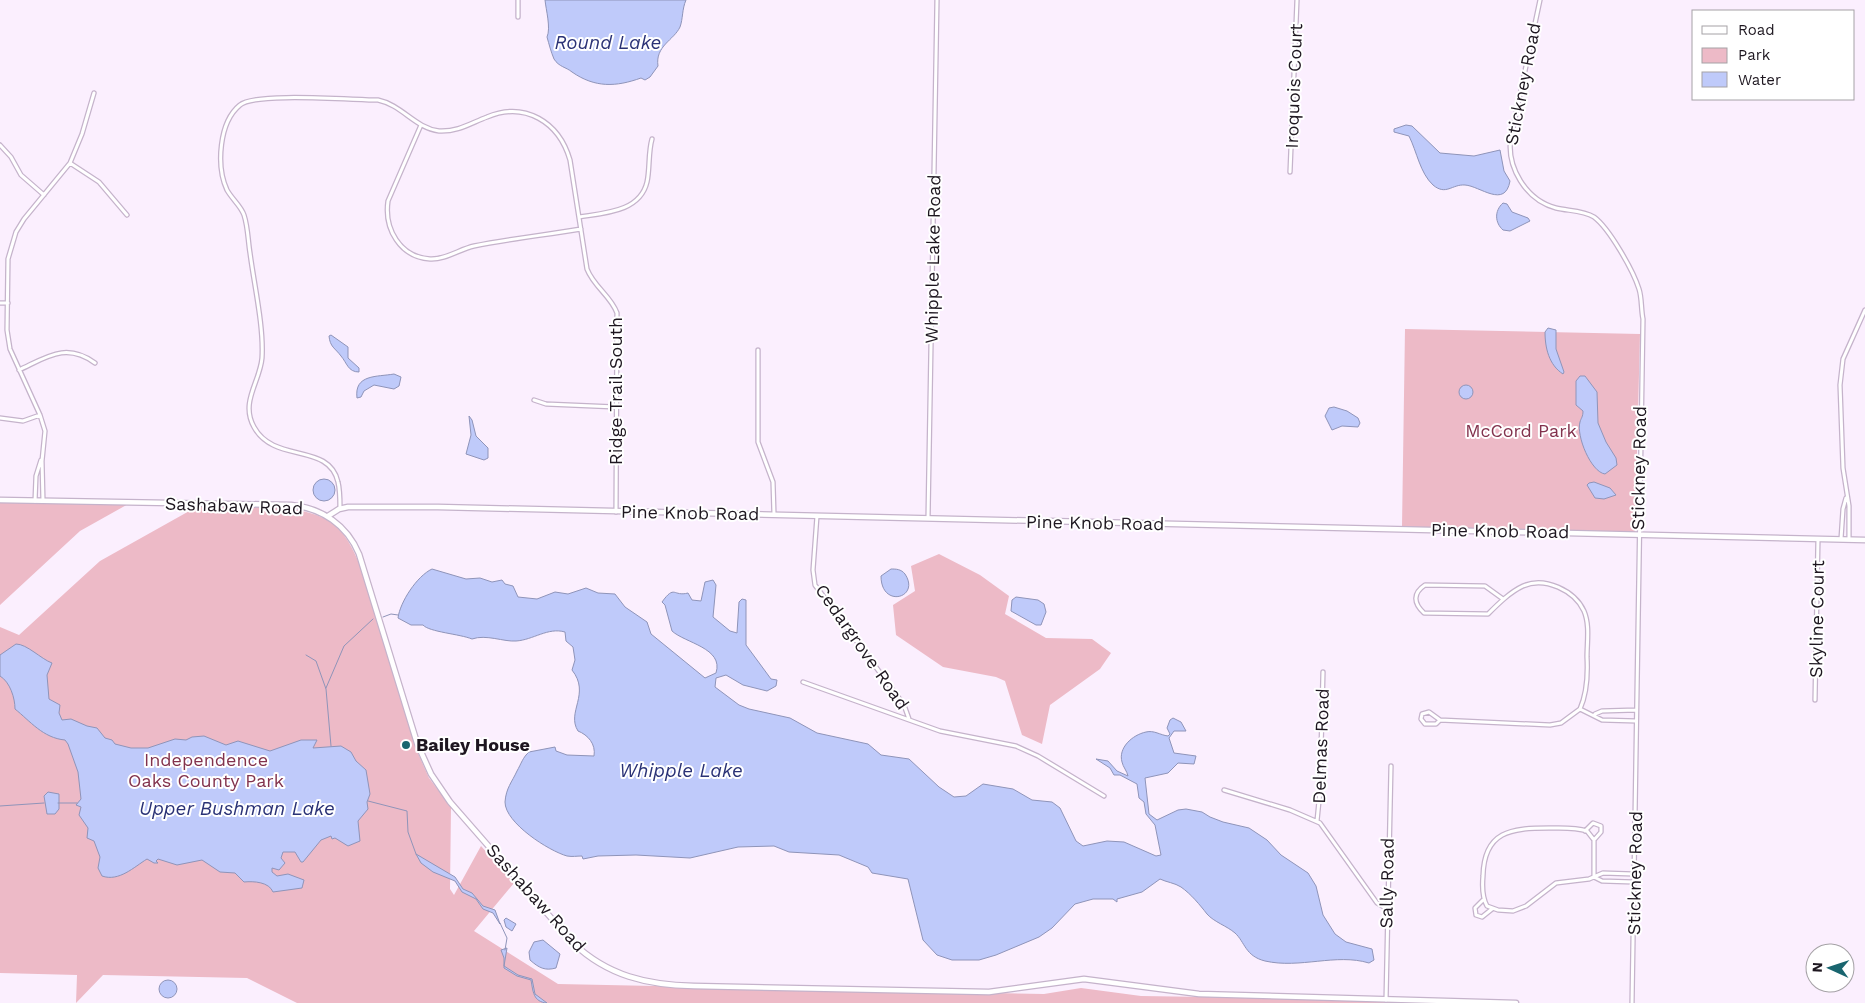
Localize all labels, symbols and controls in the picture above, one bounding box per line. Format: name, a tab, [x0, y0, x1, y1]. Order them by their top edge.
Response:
legend	[1692, 10, 1855, 100]
street label: Stickney Road	[1500, 21, 1545, 147]
text: Road	[1738, 21, 1775, 39]
street label: Iroquois Court	[1281, 23, 1306, 149]
water label: Round Lake	[555, 31, 662, 54]
text: Park	[1738, 46, 1771, 64]
text: Water	[1738, 71, 1781, 89]
street label: Whipple Lake Road	[921, 174, 944, 344]
street label: Ridge Trail South	[605, 317, 626, 465]
street label: Stickney Road	[1627, 406, 1650, 530]
park label: McCord Park	[1465, 420, 1577, 441]
street label: Sashabaw Road	[165, 493, 304, 518]
street label: Pine Knob Road	[621, 501, 759, 524]
street label: Pine Knob Road	[1026, 511, 1164, 534]
street label: Pine Knob Road	[1431, 519, 1569, 542]
street label: Skyline Court	[1805, 560, 1828, 678]
street label: Cedargrove Road	[811, 580, 914, 714]
street label: Delmas Road	[1308, 688, 1333, 804]
place label: Bailey House	[416, 734, 530, 755]
marker: Bailey House	[400, 739, 412, 751]
park label: Independence Oaks County Park	[128, 749, 284, 791]
water label: Whipple Lake	[619, 759, 743, 782]
water label: Upper Bushman Lake	[139, 797, 335, 820]
street label: Stickney Road	[1623, 811, 1646, 935]
street label: Sally Road	[1375, 837, 1398, 929]
street label: Sashabaw Road	[482, 839, 590, 956]
north arrow	[1805, 943, 1855, 993]
text: N	[1809, 962, 1825, 973]

